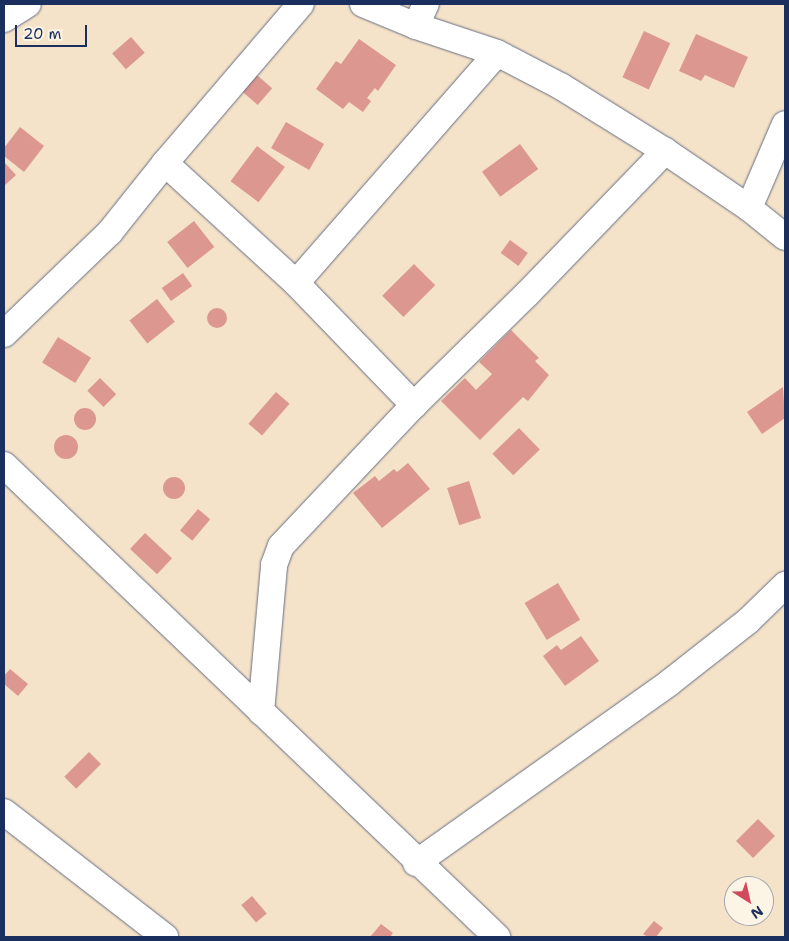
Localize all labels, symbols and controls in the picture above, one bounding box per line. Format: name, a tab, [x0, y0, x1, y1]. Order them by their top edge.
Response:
scale bar	[18, 15, 90, 47]
text: 20 m	[23, 24, 62, 44]
north arrow	[724, 876, 774, 926]
text: N	[747, 902, 767, 923]

